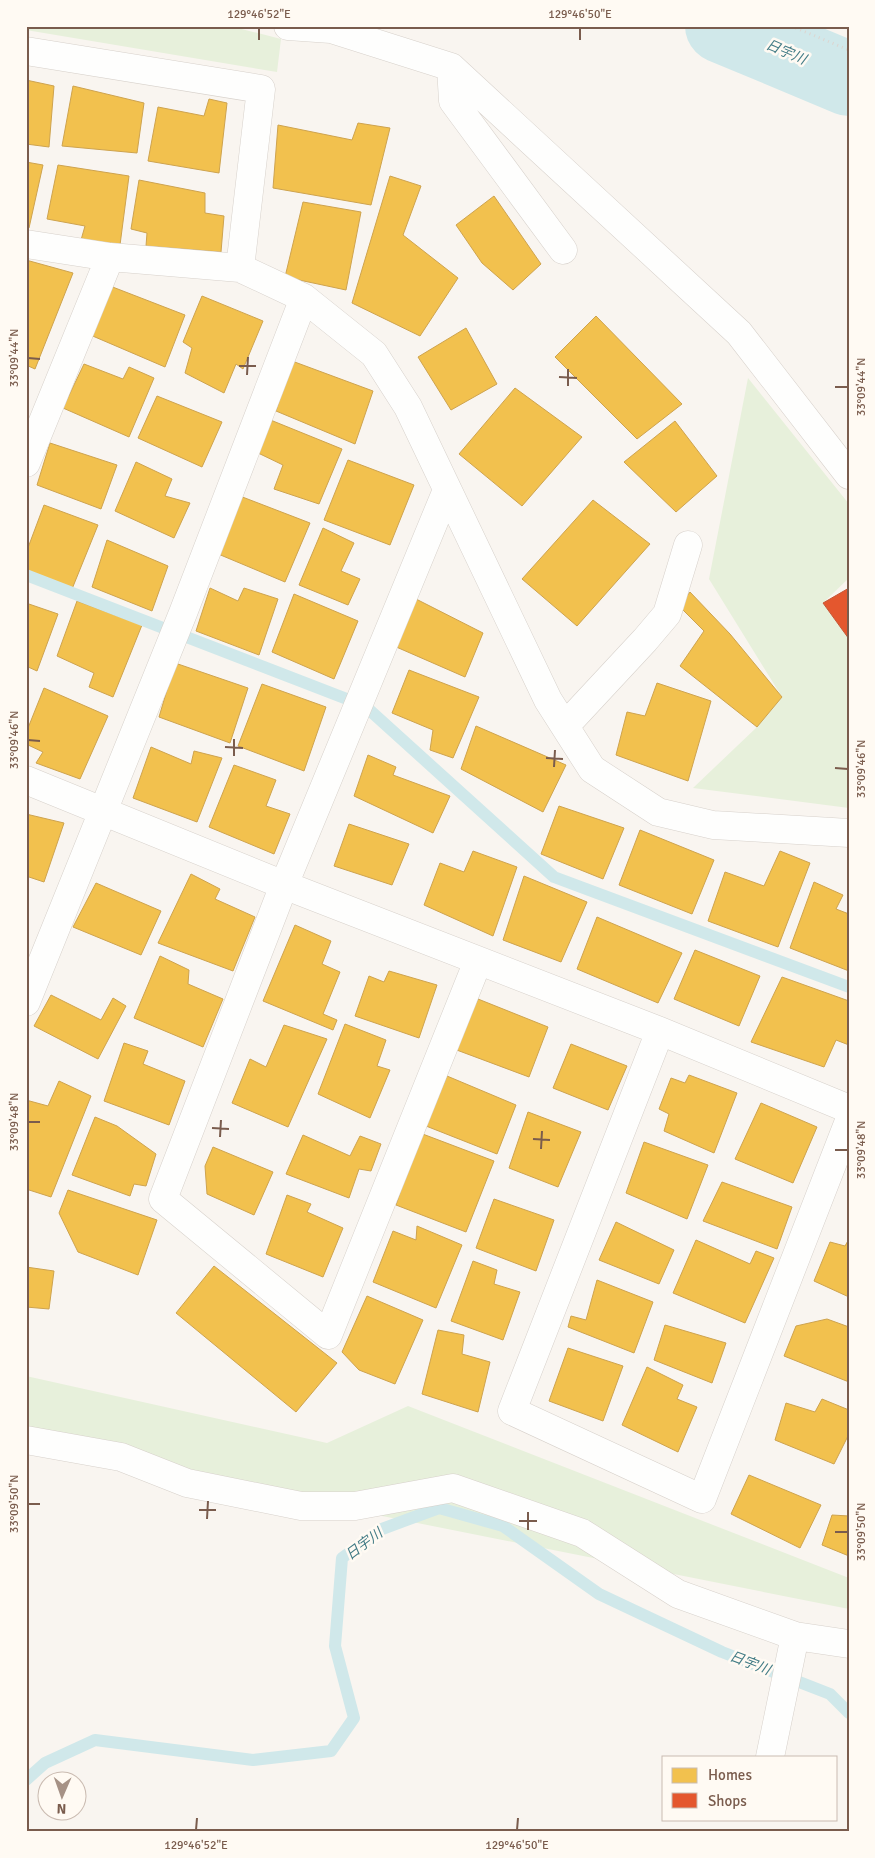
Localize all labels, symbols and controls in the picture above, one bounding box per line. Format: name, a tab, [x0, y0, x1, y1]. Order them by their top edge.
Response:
text: 129°46'52"E	[227, 7, 291, 22]
text: 129°46'50"E	[548, 7, 612, 22]
water label: 日宇川	[763, 36, 810, 69]
text: 33°09'44"N	[7, 329, 22, 387]
text: 33°09'44"N	[854, 358, 869, 416]
text: 33°09'46"N	[7, 711, 22, 769]
text: 33°09'46"N	[854, 740, 869, 798]
text: 33°09'48"N	[7, 1093, 22, 1151]
text: 33°09'48"N	[854, 1121, 869, 1179]
text: 33°09'50"N	[7, 1475, 22, 1533]
text: 33°09'50"N	[854, 1503, 869, 1561]
water label: 日宇川	[342, 1523, 387, 1563]
water label: 日宇川	[727, 1648, 775, 1679]
legend	[662, 1756, 838, 1820]
text: Homes	[708, 1766, 752, 1784]
north arrow	[38, 1770, 88, 1820]
text: Shops	[708, 1792, 747, 1810]
text: N	[56, 1800, 67, 1817]
text: 129°46'52"E	[164, 1838, 228, 1853]
text: 129°46'50"E	[485, 1838, 549, 1853]

